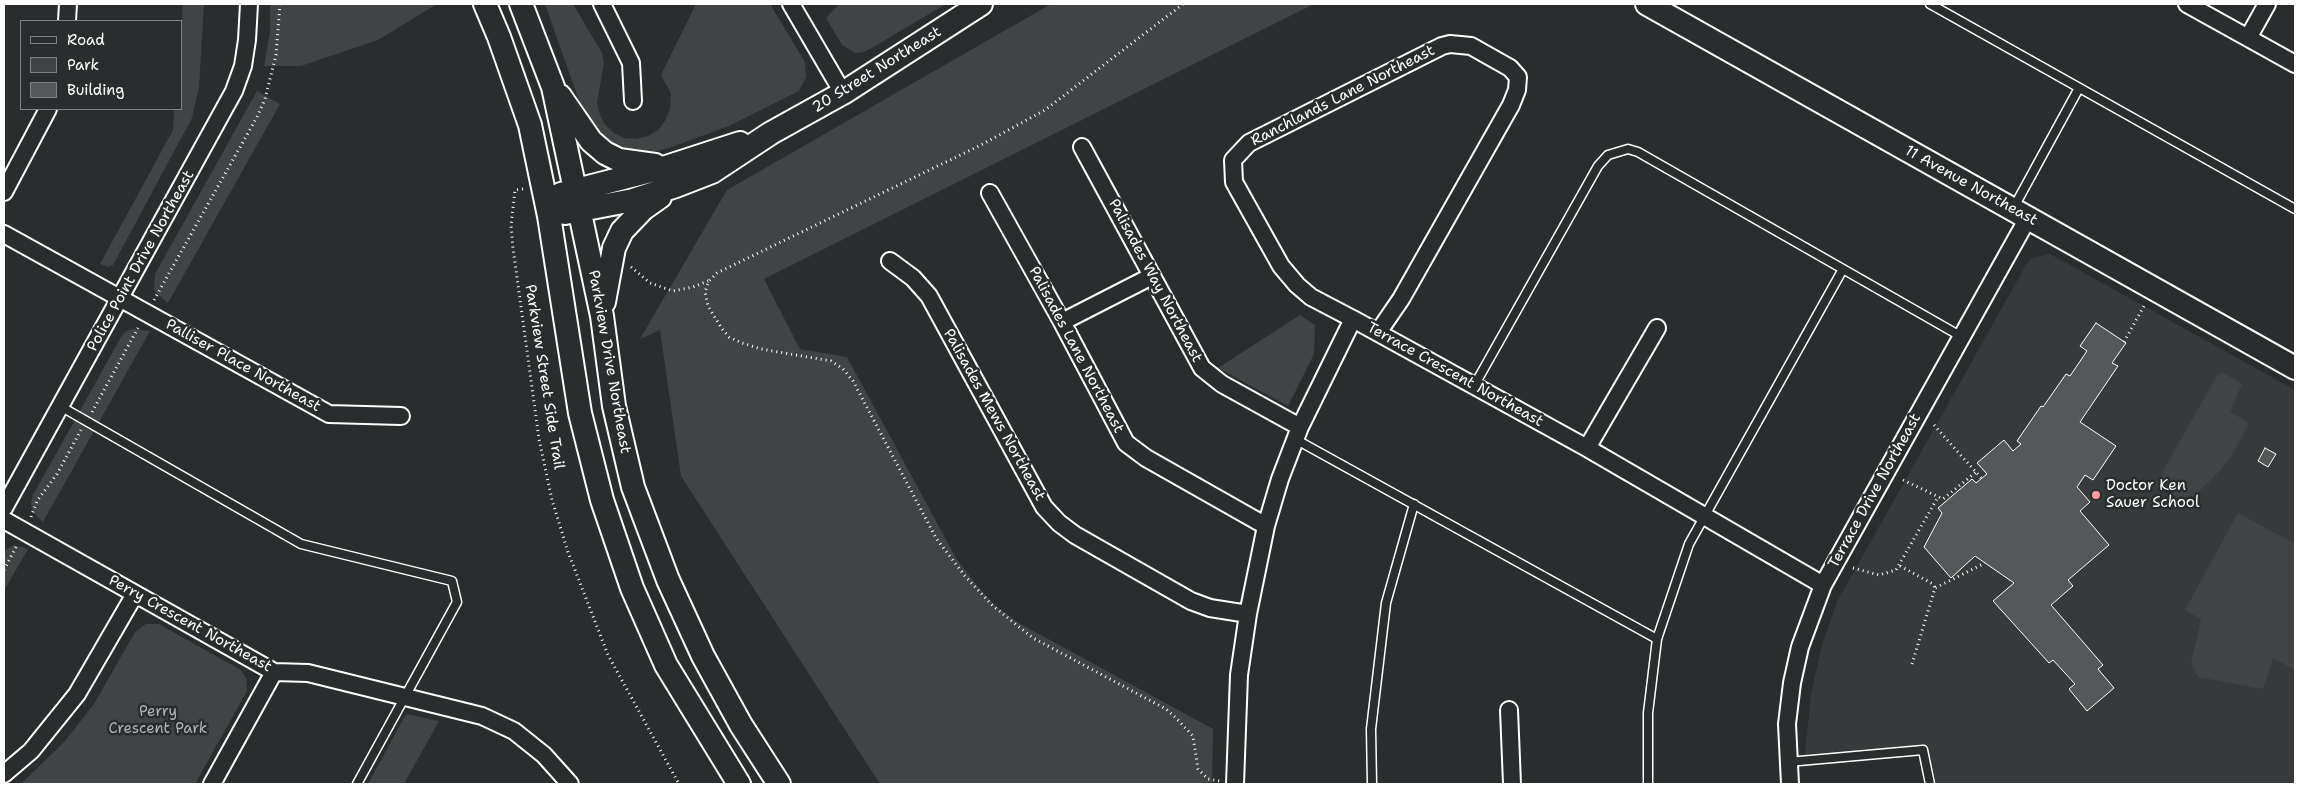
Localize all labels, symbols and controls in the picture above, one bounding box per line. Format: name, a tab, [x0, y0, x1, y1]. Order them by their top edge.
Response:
legend	[20, 20, 182, 110]
street label: 20 Street Northeast	[809, 23, 945, 117]
text: Road	[67, 30, 105, 50]
street label: Ranchlands Lane Northeast	[1248, 42, 1438, 150]
text: Park	[67, 55, 99, 75]
text: Building	[67, 80, 124, 100]
street label: 11 Avenue Northeast	[1902, 142, 2040, 230]
street label: Police Point Drive Northeast	[84, 167, 198, 355]
street label: Palisades Way Northeast	[1104, 196, 1206, 366]
street label: Palisades Lane Northeast	[1024, 264, 1128, 436]
street label: Parkview Drive Northeast	[584, 269, 634, 455]
street label: Parkview Street Side Trail	[520, 283, 568, 471]
street label: Palliser Place Northeast	[162, 316, 324, 416]
street label: Terrace Crescent Northeast	[1364, 319, 1546, 431]
street label: Palisades Mews Northeast	[939, 326, 1049, 504]
street label: Terrace Drive Northeast	[1825, 411, 1925, 571]
place label: Doctor Ken Sauer School	[2106, 477, 2199, 512]
marker: Doctor Ken Sauer School	[2090, 489, 2102, 501]
street label: Perry Crescent Northeast	[105, 572, 275, 676]
park label: Perry Crescent Park	[109, 703, 207, 738]

